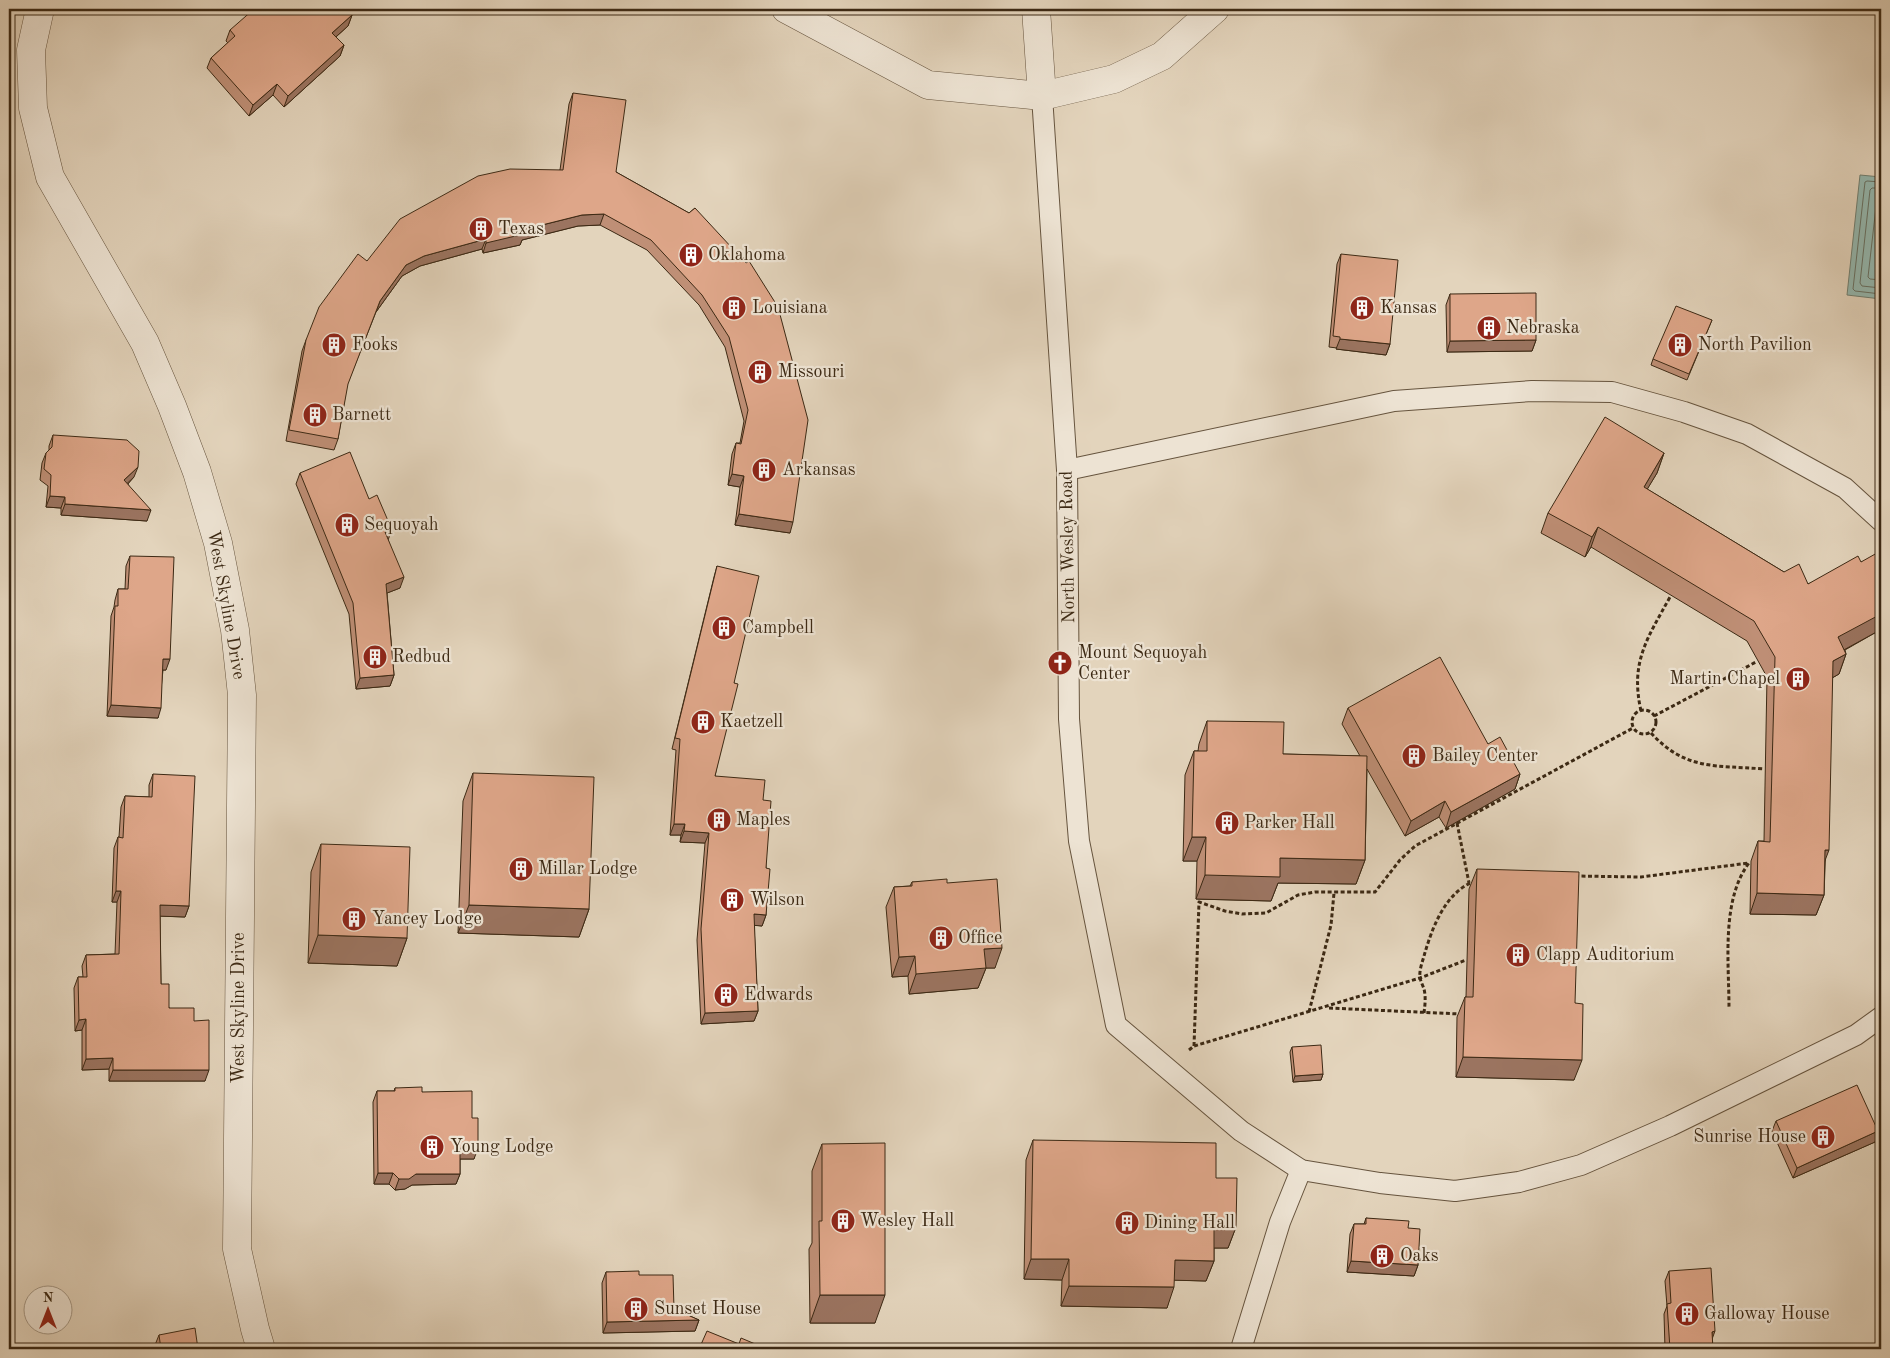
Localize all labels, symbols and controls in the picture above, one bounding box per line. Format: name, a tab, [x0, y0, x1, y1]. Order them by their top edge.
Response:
building icon: Texas	[468, 216, 494, 242]
place label: Texas	[498, 220, 544, 238]
building icon: Oklahoma	[678, 242, 704, 268]
place label: Oklahoma	[708, 246, 786, 264]
building icon: Louisiana	[721, 295, 747, 321]
building icon: Kansas	[1349, 295, 1375, 321]
place label: Louisiana	[752, 299, 828, 317]
place label: Kansas	[1380, 299, 1437, 317]
building icon: Nebraska	[1476, 315, 1502, 341]
place label: Nebraska	[1506, 319, 1580, 337]
building icon: Fooks	[321, 332, 347, 358]
building icon: North Pavilion	[1667, 332, 1693, 358]
place label: Fooks	[352, 336, 398, 354]
place label: North Pavilion	[1698, 336, 1812, 354]
building icon: Missouri	[747, 359, 773, 385]
place label: Missouri	[778, 363, 844, 381]
building icon: Barnett	[302, 402, 328, 428]
place label: Barnett	[332, 406, 391, 424]
building icon: Arkansas	[751, 457, 777, 483]
place label: Arkansas	[782, 461, 856, 479]
street label: North Wesley Road	[1058, 470, 1078, 624]
building icon: Sequoyah	[334, 512, 360, 538]
place label: Sequoyah	[364, 516, 439, 534]
street label: West Skyline Drive	[204, 529, 248, 681]
building icon: Campbell	[711, 615, 737, 641]
place label: Campbell	[742, 619, 814, 637]
building icon: Redbud	[362, 644, 388, 670]
place label: Mount Sequoyah Center	[1078, 644, 1208, 683]
place label: Redbud	[392, 648, 451, 666]
church icon: Mount Sequoyah Center	[1047, 650, 1073, 676]
building icon: Martin Chapel	[1785, 666, 1811, 692]
place label: Martin Chapel	[1670, 670, 1780, 688]
building icon: Kaetzell	[690, 709, 716, 735]
place label: Kaetzell	[720, 713, 783, 731]
building icon: Bailey Center	[1401, 743, 1427, 769]
place label: Bailey Center	[1432, 747, 1539, 765]
building icon: Maples	[706, 807, 732, 833]
building icon: Parker Hall	[1214, 810, 1240, 836]
place label: Maples	[736, 811, 790, 829]
place label: Parker Hall	[1244, 814, 1335, 832]
building icon: Millar Lodge	[508, 856, 534, 882]
place label: Millar Lodge	[538, 860, 637, 878]
building icon: Wilson	[719, 887, 745, 913]
place label: Wilson	[750, 891, 805, 909]
building icon: Yancey Lodge	[341, 906, 367, 932]
place label: Yancey Lodge	[372, 910, 482, 928]
building icon: Office	[928, 925, 954, 951]
place label: Office	[958, 929, 1002, 947]
street label: West Skyline Drive	[230, 933, 248, 1083]
building icon: Clapp Auditorium	[1505, 942, 1531, 968]
place label: Clapp Auditorium	[1536, 946, 1675, 964]
building icon: Edwards	[713, 982, 739, 1008]
place label: Edwards	[744, 986, 813, 1004]
building icon: Sunrise House	[1810, 1124, 1836, 1150]
place label: Sunrise House	[1693, 1128, 1806, 1146]
building icon: Young Lodge	[419, 1134, 445, 1160]
place label: Young Lodge	[450, 1138, 553, 1156]
building icon: Wesley Hall	[830, 1208, 856, 1234]
building icon: Dining Hall	[1114, 1210, 1140, 1236]
place label: Wesley Hall	[860, 1212, 954, 1230]
place label: Dining Hall	[1144, 1214, 1235, 1232]
building icon: Oaks	[1369, 1243, 1395, 1269]
place label: Oaks	[1400, 1247, 1439, 1265]
north arrow	[22, 1286, 72, 1336]
text: N	[43, 1291, 54, 1305]
building icon: Sunset House	[623, 1296, 649, 1322]
place label: Sunset House	[654, 1300, 761, 1318]
building icon: Galloway House	[1674, 1301, 1700, 1327]
place label: Galloway House	[1704, 1305, 1830, 1323]

